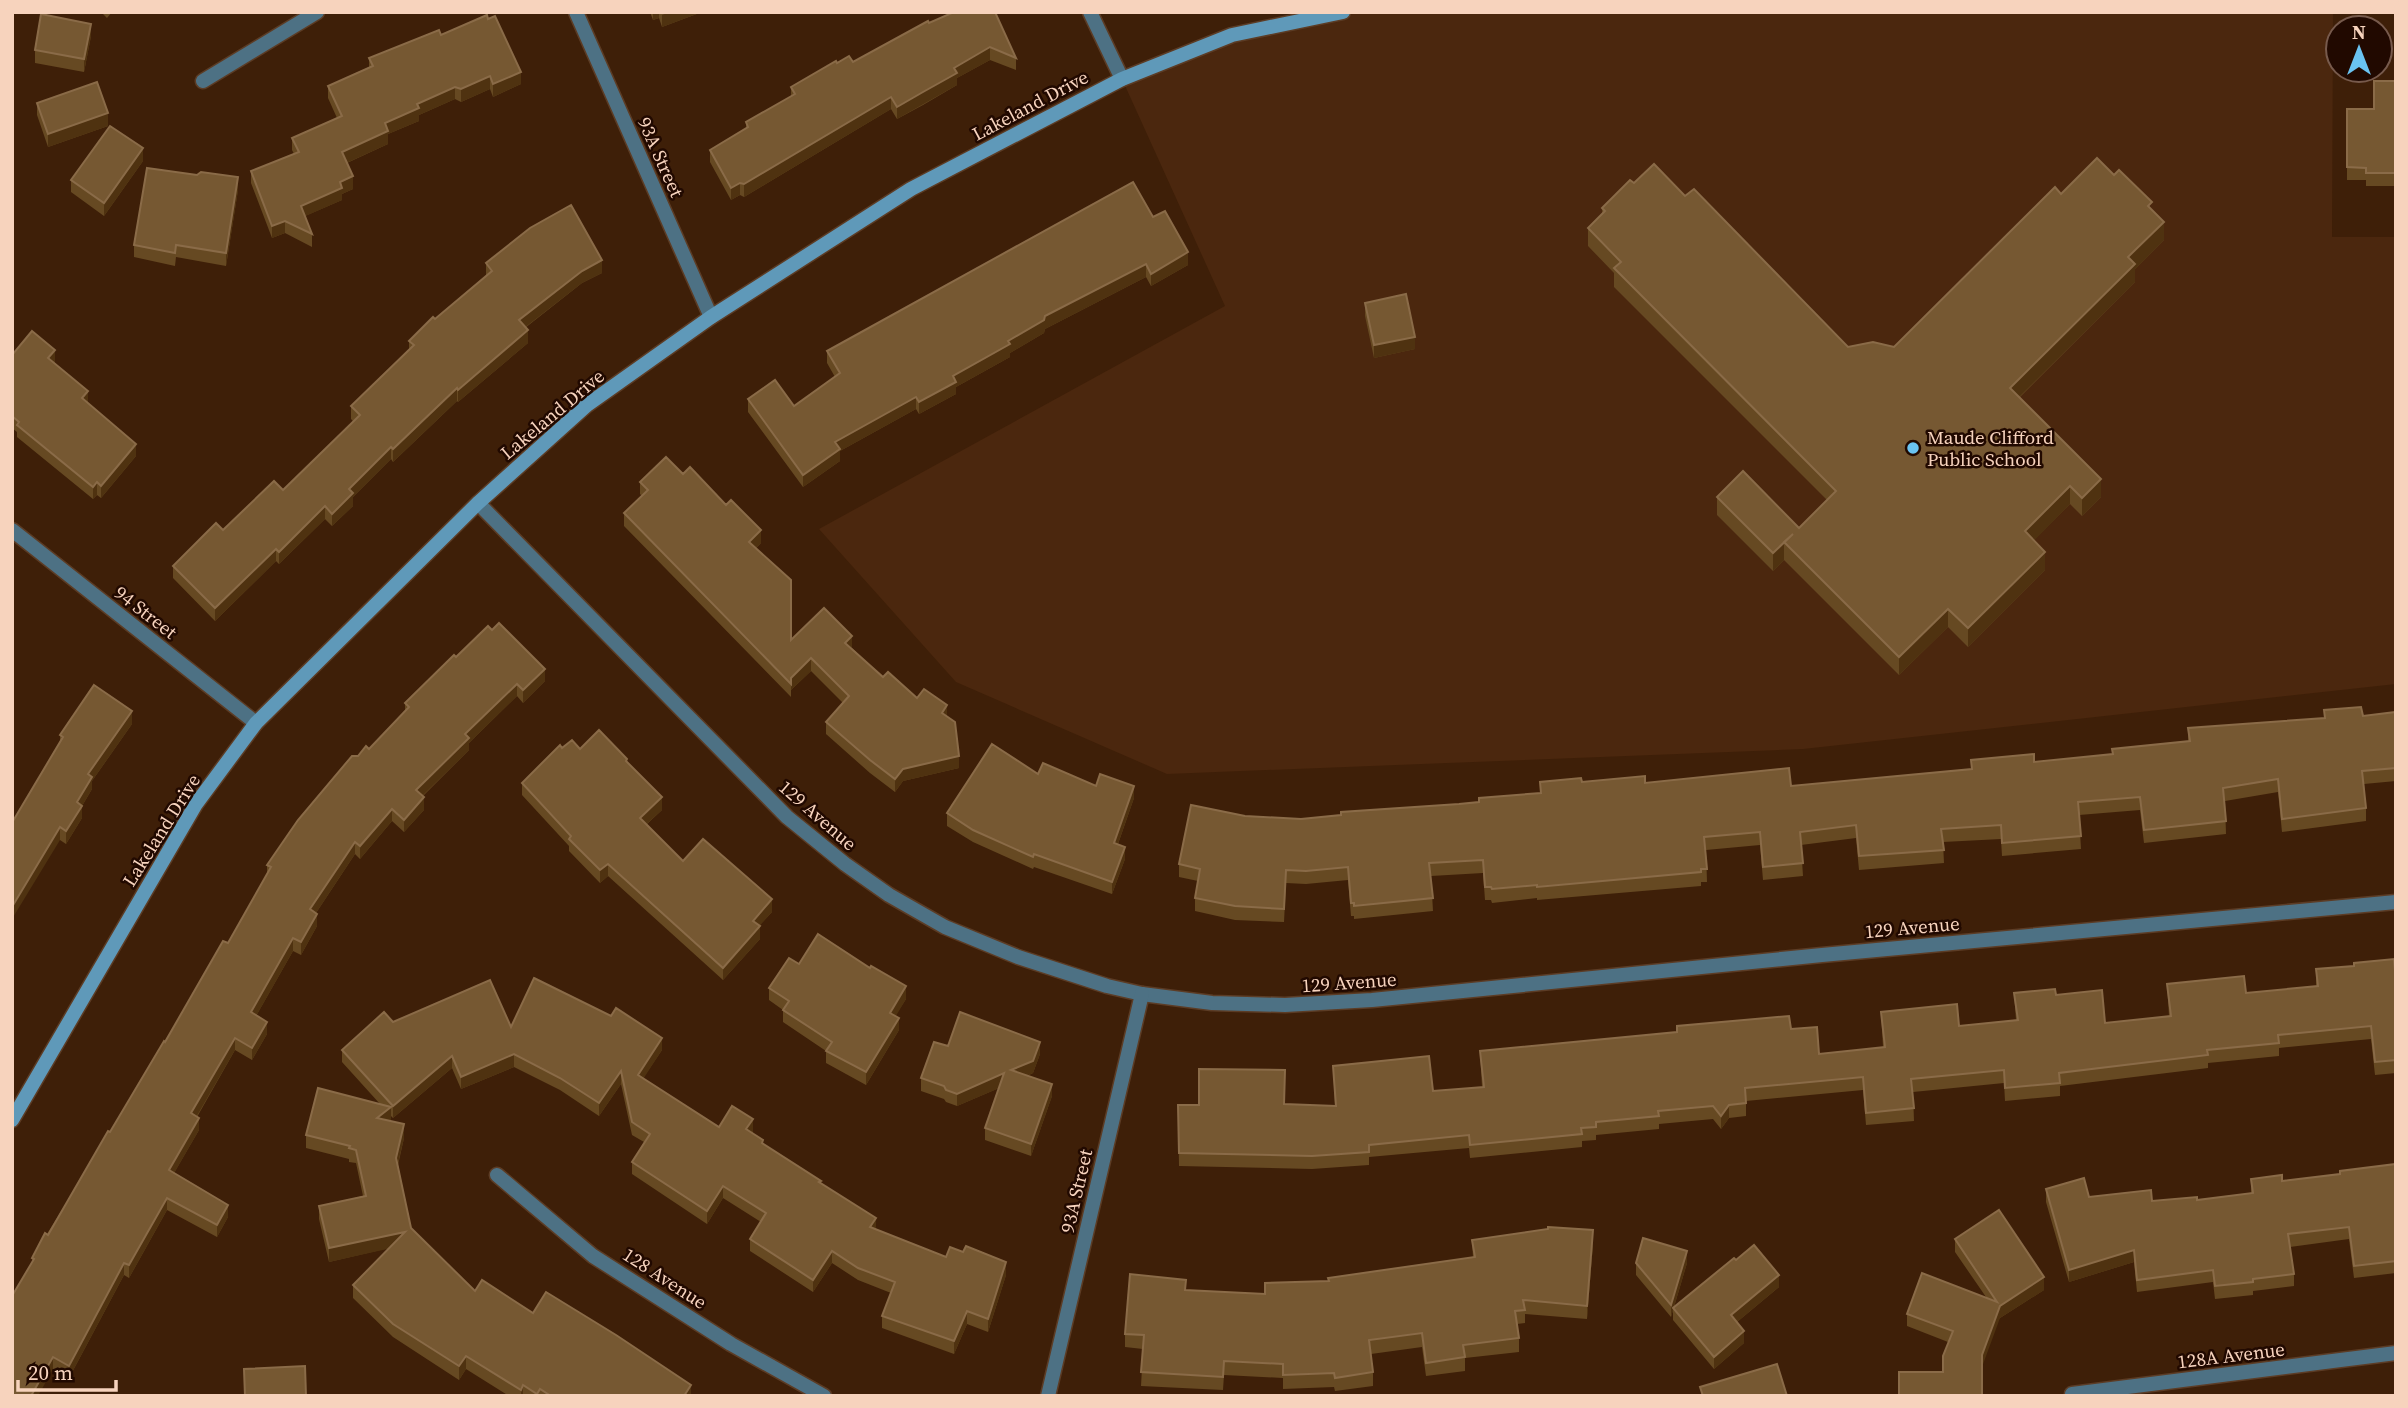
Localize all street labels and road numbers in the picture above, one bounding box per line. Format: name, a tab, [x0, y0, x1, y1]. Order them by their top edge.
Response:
street label: Lakeland Drive	[967, 63, 1093, 147]
street label: 93A Street	[632, 113, 691, 202]
street label: Lakeland Drive	[495, 363, 609, 465]
street label: 94 Street	[109, 579, 183, 645]
street label: Lakeland Drive	[116, 769, 206, 891]
street label: 129 Avenue	[774, 774, 862, 856]
street label: 129 Avenue	[1863, 910, 1961, 944]
street label: 129 Avenue	[1301, 966, 1397, 998]
street label: 93A Street	[1054, 1146, 1098, 1235]
street label: 128 Avenue	[618, 1241, 712, 1315]
street label: 128A Avenue	[2176, 1336, 2286, 1374]

